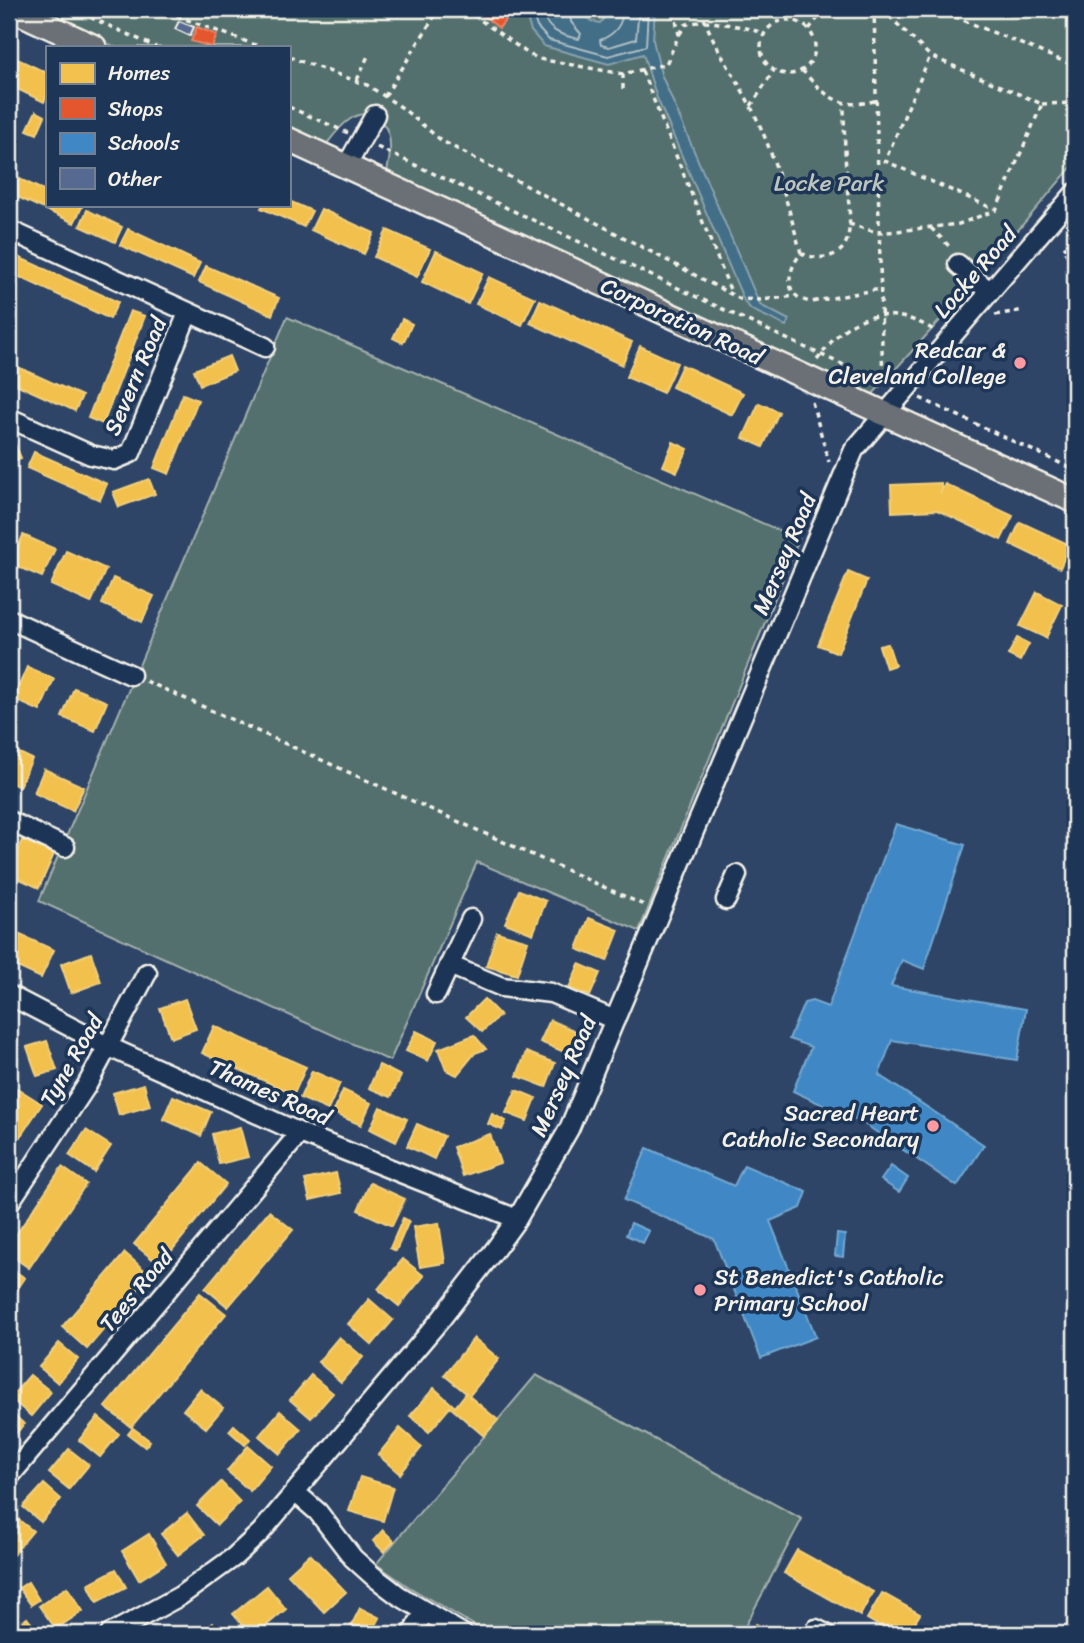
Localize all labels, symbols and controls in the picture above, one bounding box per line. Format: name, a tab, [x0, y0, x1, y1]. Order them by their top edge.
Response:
legend	[46, 46, 290, 206]
text: Homes	[108, 54, 170, 92]
text: Shops	[108, 90, 163, 128]
text: Schools	[108, 124, 180, 162]
text: Other	[108, 160, 163, 198]
park label: Locke Park	[774, 163, 885, 204]
street label: Locke Road	[923, 215, 1029, 328]
street label: Corporation Road	[593, 266, 772, 378]
street label: Severn Road	[92, 309, 180, 442]
place label: Redcar & Cleveland College	[828, 330, 1006, 397]
marker: Redcar & Cleveland College	[1012, 355, 1028, 371]
street label: Mersey Road	[740, 485, 829, 622]
street label: Tyne Road	[28, 1004, 116, 1115]
street label: Mersey Road	[518, 1007, 609, 1144]
street label: Thames Road	[202, 1047, 339, 1138]
place label: Sacred Heart Catholic Secondary	[722, 1093, 919, 1160]
marker: Sacred Heart Catholic Secondary	[925, 1118, 941, 1134]
street label: Tees Road	[89, 1237, 185, 1342]
place label: St Benedict's Catholic Primary School	[714, 1257, 944, 1324]
marker: St Benedict's Catholic Primary School	[692, 1282, 708, 1298]

